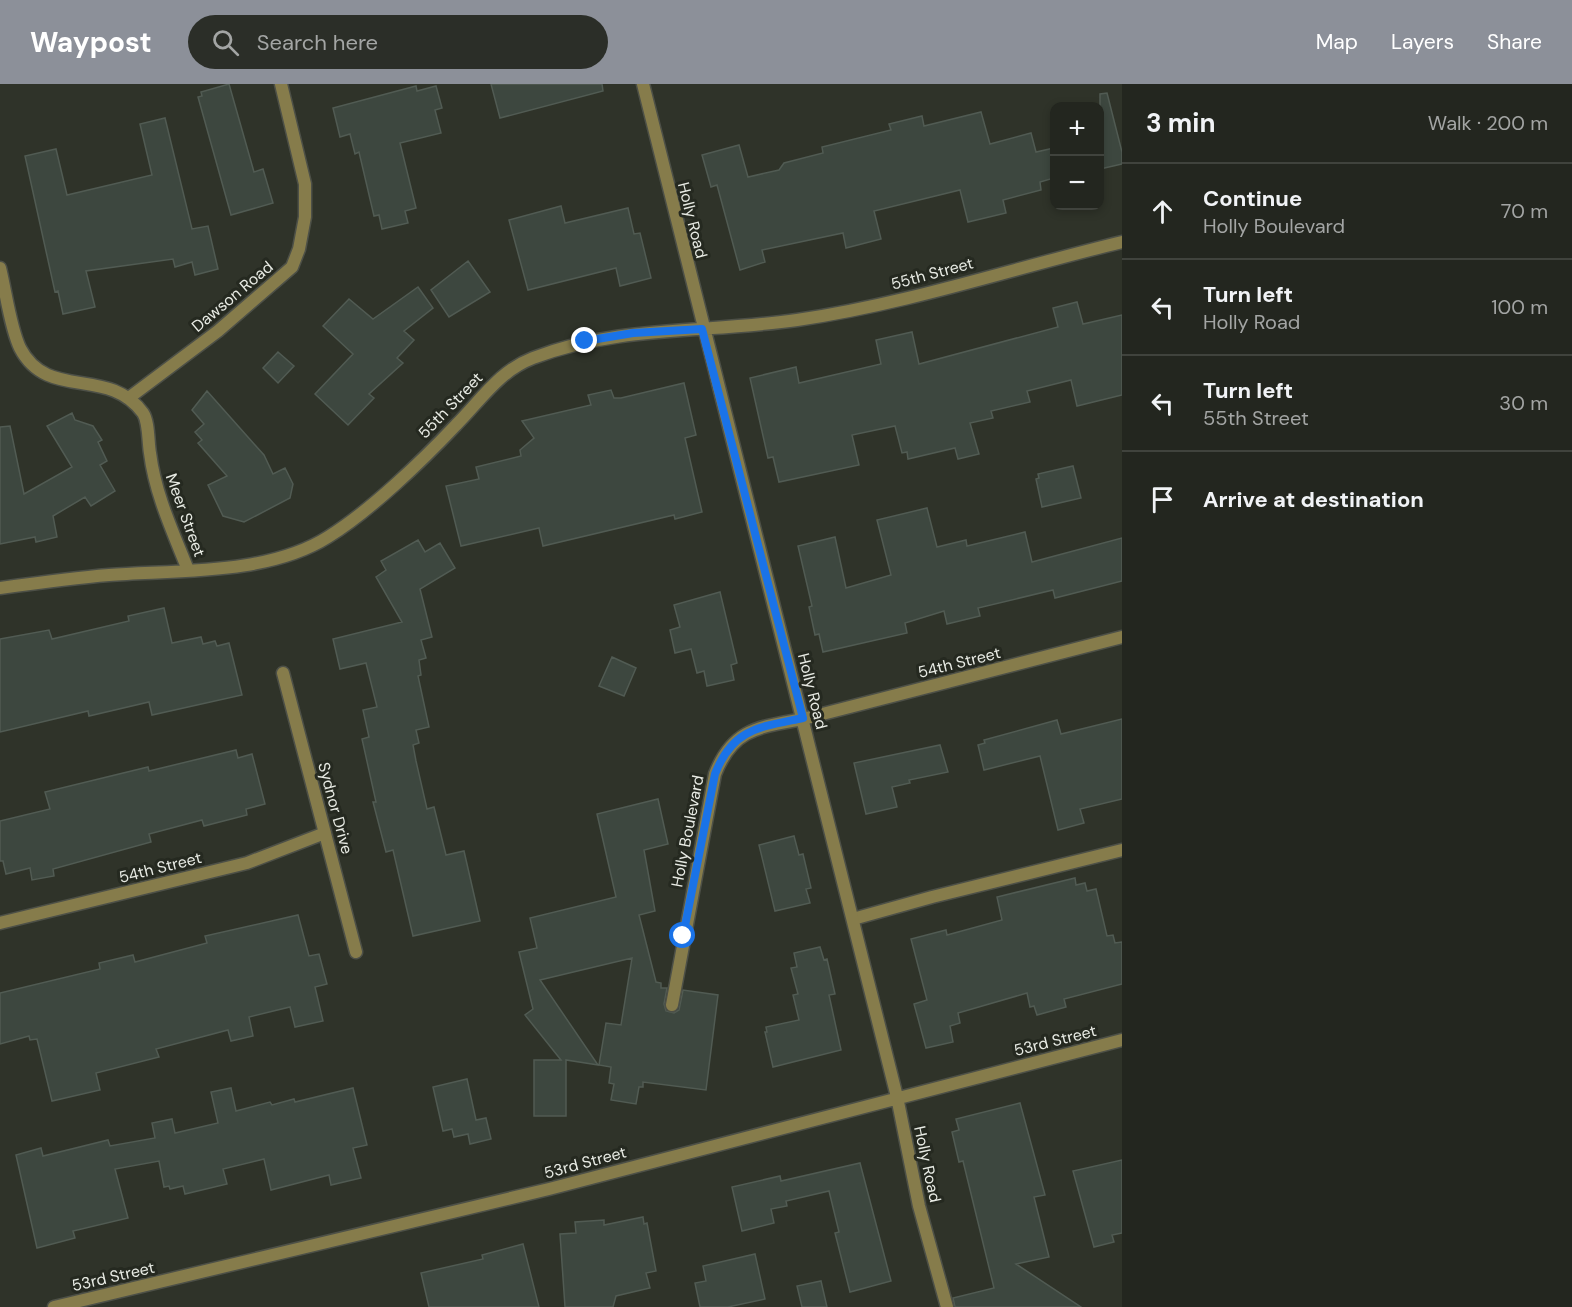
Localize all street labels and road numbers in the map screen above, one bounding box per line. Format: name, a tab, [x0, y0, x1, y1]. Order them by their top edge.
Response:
street label: Holly Road	[673, 180, 712, 260]
street label: 55th Street	[889, 252, 976, 295]
street label: Dawson Road	[187, 256, 277, 337]
street label: 55th Street	[413, 368, 487, 443]
street label: Meer Street	[161, 471, 210, 560]
street label: 54th Street	[916, 642, 1003, 683]
street label: Holly Road	[793, 651, 832, 731]
street label: Sydnor Drive	[313, 760, 358, 856]
street label: Holly Boulevard	[666, 773, 709, 889]
street label: 54th Street	[117, 847, 204, 888]
street label: 53rd Street	[1012, 1020, 1099, 1061]
street label: Holly Road	[909, 1124, 946, 1204]
street label: 53rd Street	[542, 1141, 629, 1184]
street label: 53rd Street	[70, 1257, 157, 1296]

